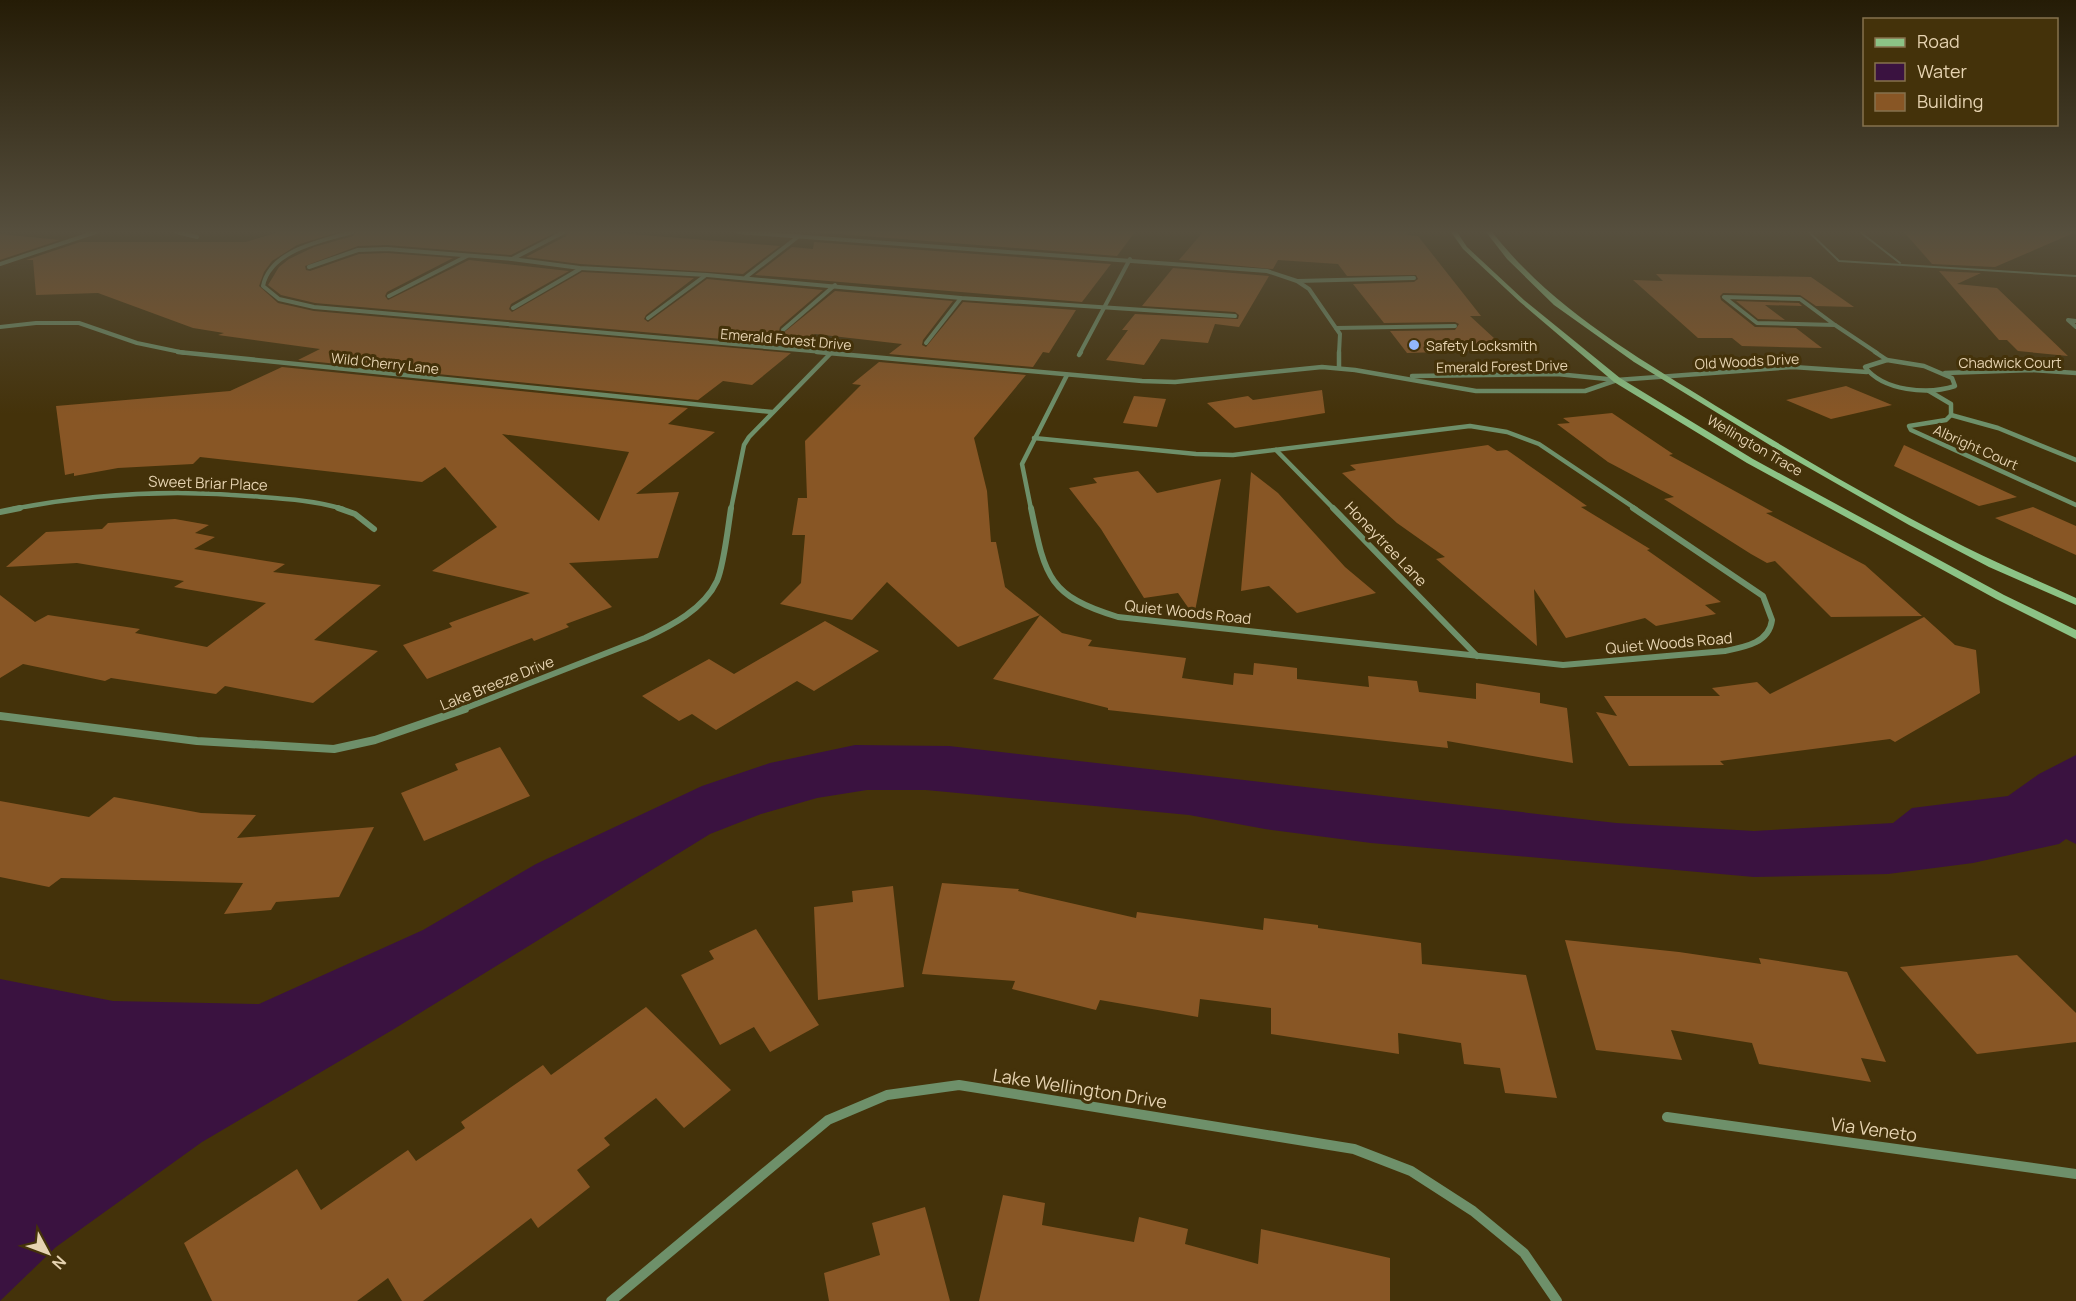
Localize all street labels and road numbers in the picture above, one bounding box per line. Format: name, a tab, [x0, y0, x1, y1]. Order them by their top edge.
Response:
street label: Emerald Forest Drive	[720, 324, 852, 354]
street label: Wild Cherry Lane	[330, 348, 440, 378]
street label: Old Woods Drive	[1694, 349, 1800, 373]
street label: Chadwick Court	[1958, 353, 2062, 372]
street label: Emerald Forest Drive	[1436, 355, 1568, 377]
street label: Wellington Trace	[1704, 410, 1806, 480]
street label: Albright Court	[1931, 420, 2022, 474]
street label: Sweet Briar Place	[148, 470, 268, 496]
street label: Honeytree Lane	[1340, 497, 1432, 591]
street label: Quiet Woods Road	[1124, 595, 1252, 629]
street label: Quiet Woods Road	[1605, 627, 1733, 659]
street label: Lake Breeze Drive	[437, 650, 557, 715]
street label: Lake Wellington Drive	[991, 1062, 1169, 1114]
street label: Via Veneto	[1829, 1111, 1919, 1147]

